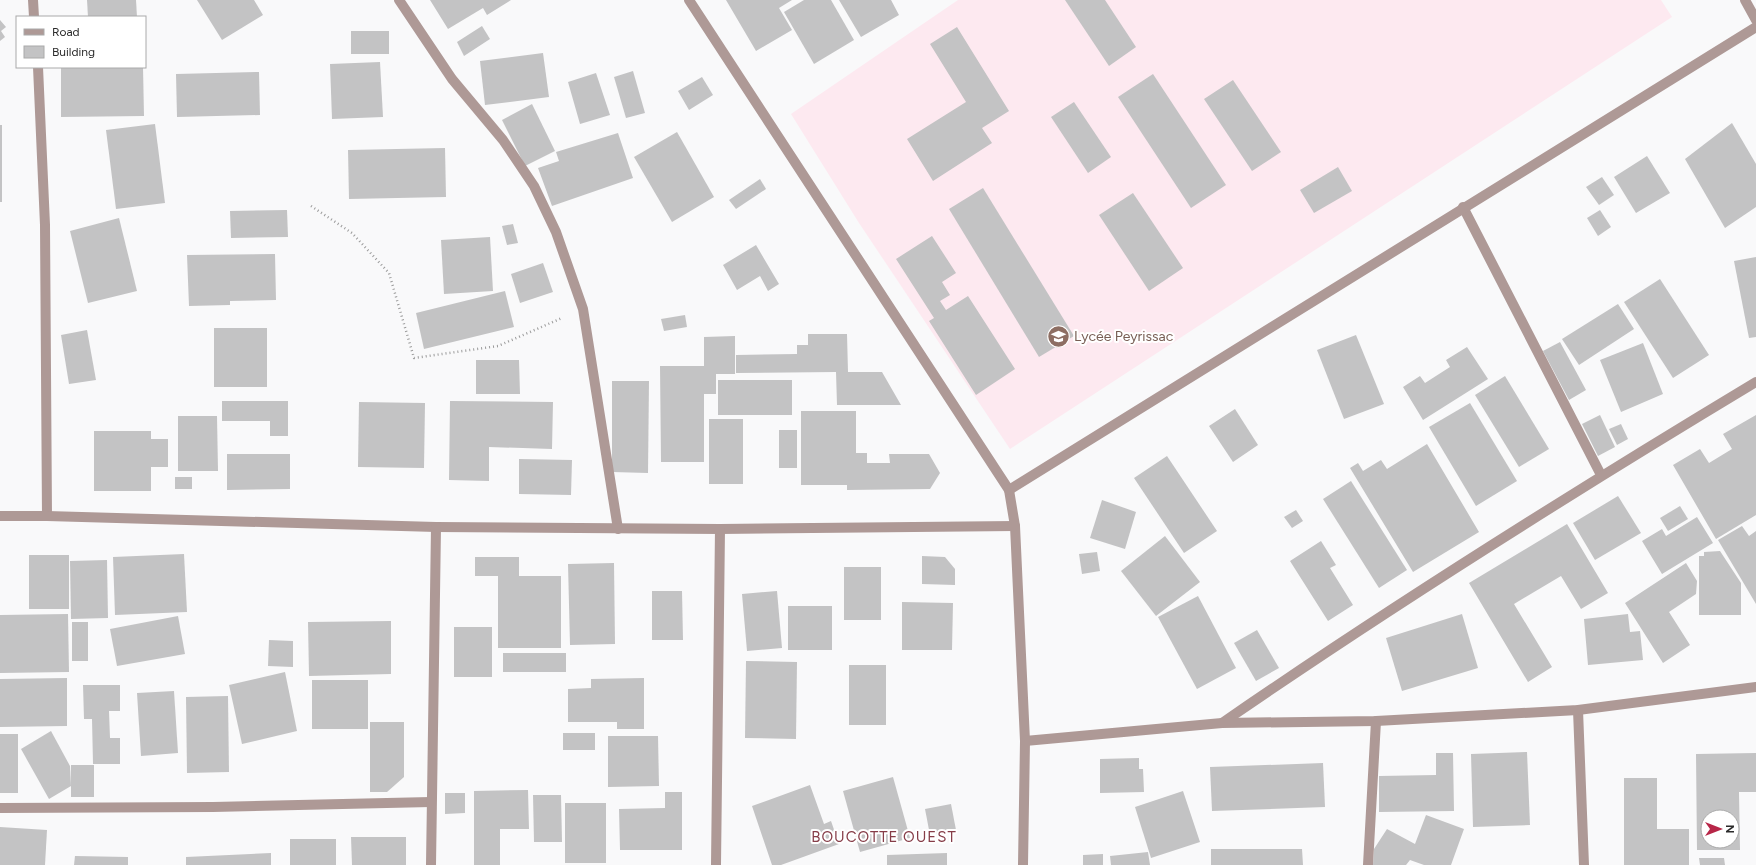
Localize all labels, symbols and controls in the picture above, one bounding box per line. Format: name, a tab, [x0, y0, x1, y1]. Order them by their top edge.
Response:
legend	[16, 16, 146, 68]
text: Road	[52, 25, 80, 39]
text: Building	[52, 45, 95, 59]
school or university icon: Lycée Peyrissac	[1046, 323, 1072, 349]
place label: Lycée Peyrissac	[1074, 328, 1174, 345]
north arrow	[1700, 809, 1740, 849]
text: N	[1723, 825, 1736, 833]
district label: BOUCOTTE OUEST	[811, 828, 957, 846]

